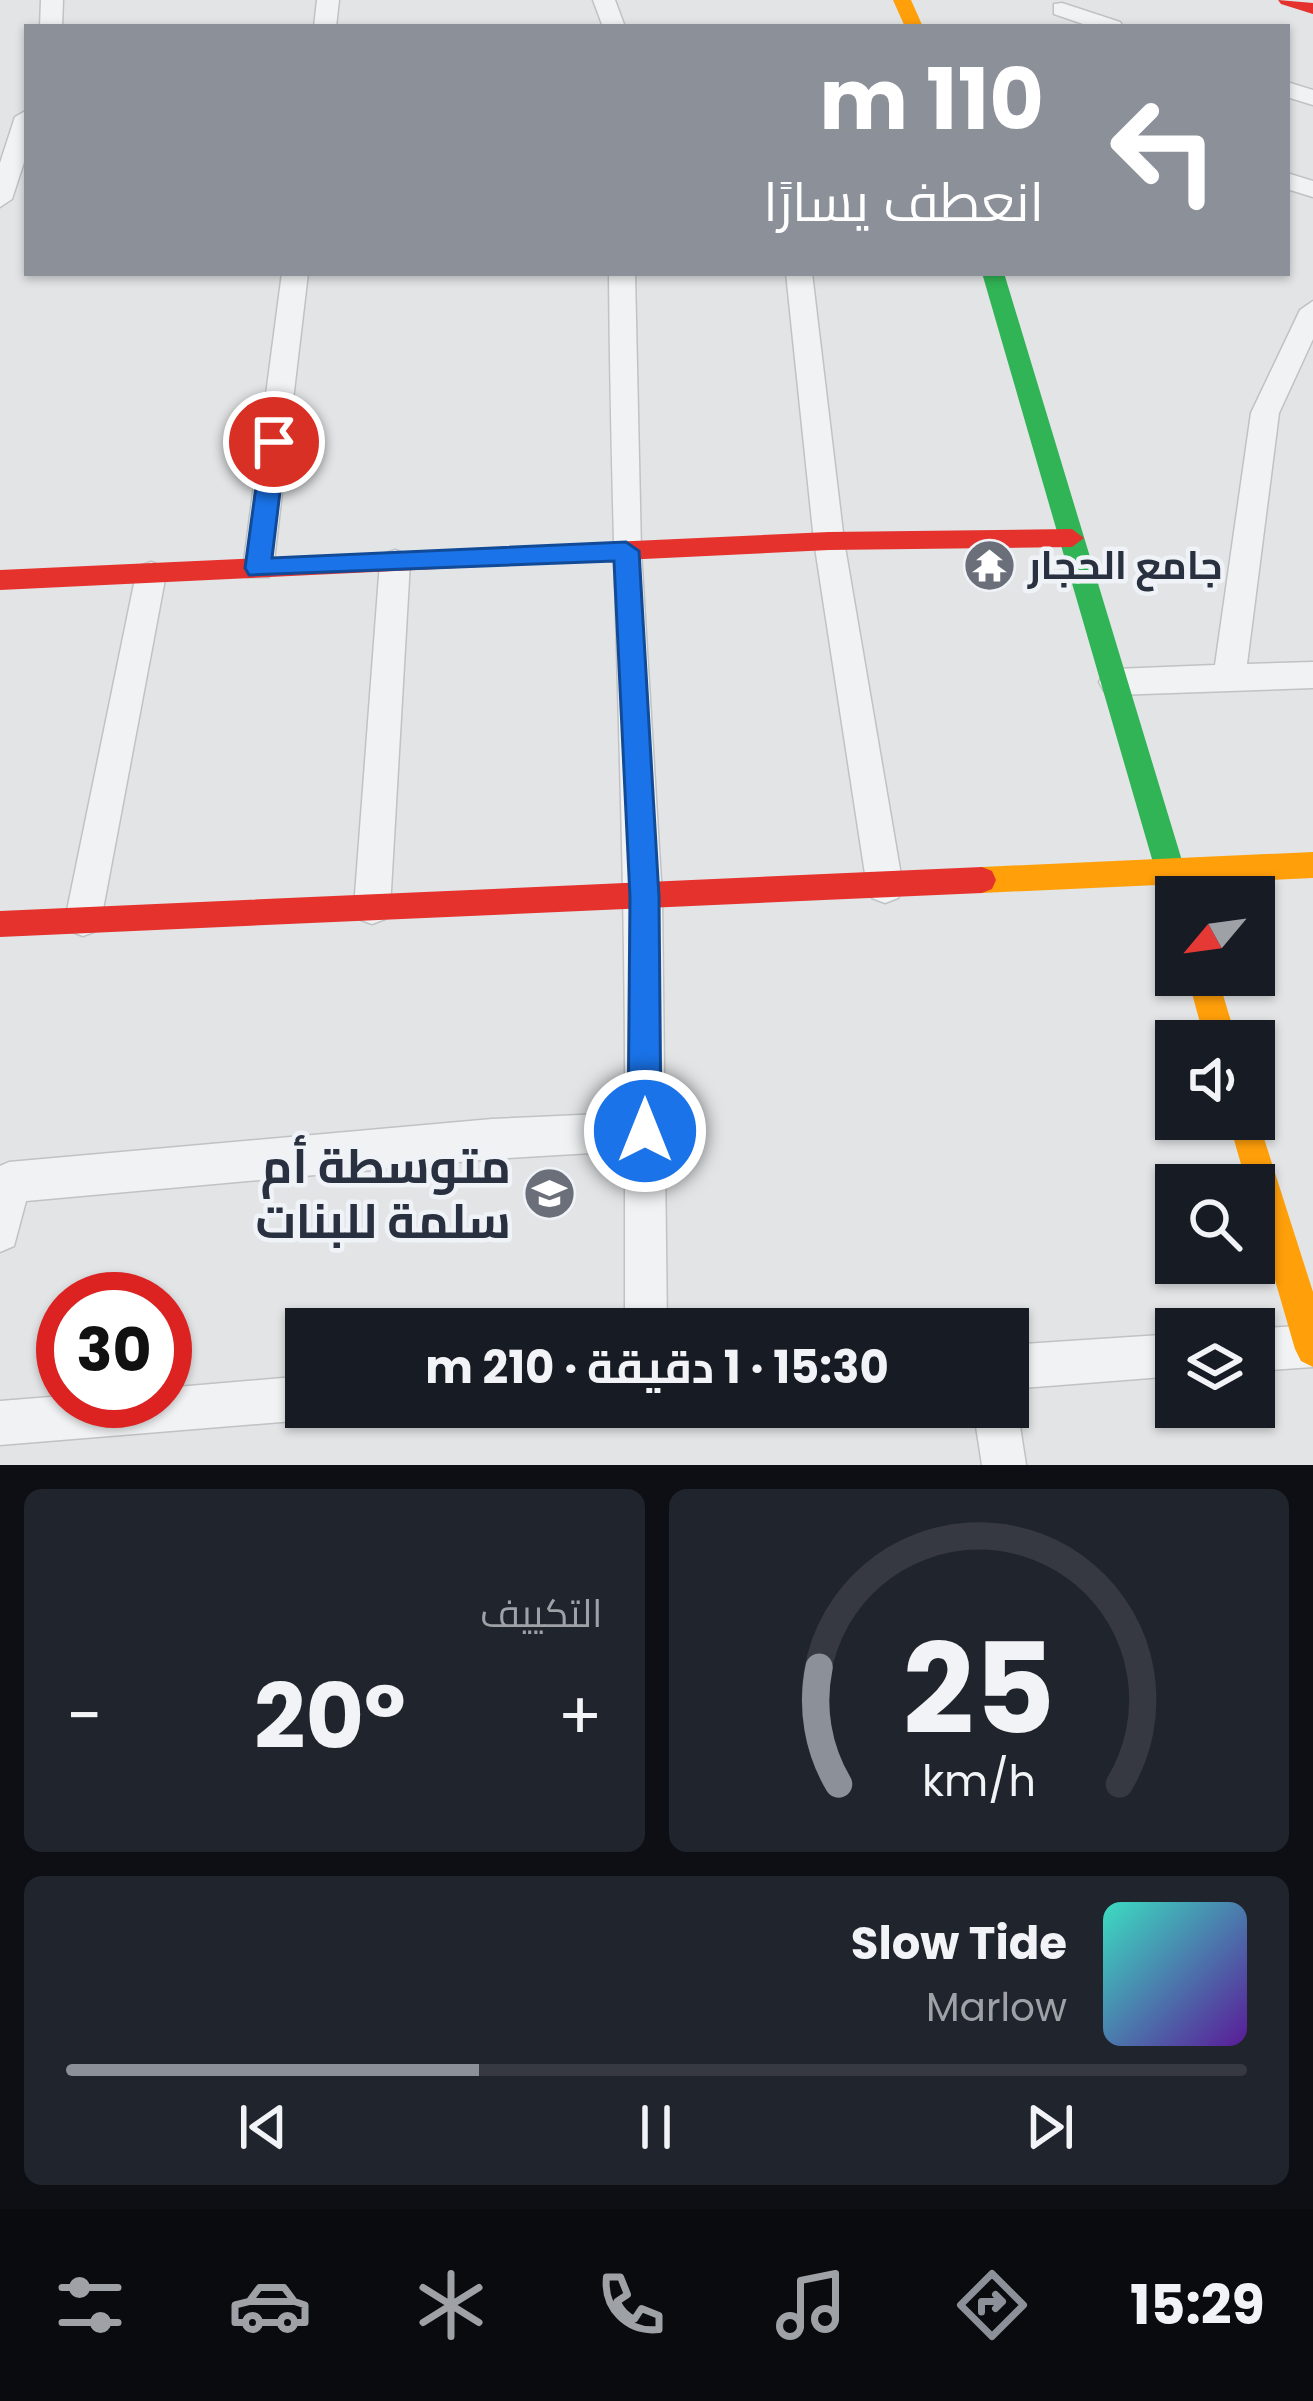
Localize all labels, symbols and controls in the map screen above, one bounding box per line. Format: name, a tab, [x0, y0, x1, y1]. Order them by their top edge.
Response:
text: 110 m	[819, 41, 1044, 158]
icon: left	[1086, 72, 1242, 228]
text: انعطف يسارًا	[763, 164, 1044, 240]
pin	[223, 391, 325, 493]
icon: arrive	[241, 409, 307, 475]
temple icon: جامع الحجار	[961, 537, 1017, 593]
place label: جامع الحجار	[1027, 538, 1223, 593]
north arrow	[1155, 876, 1275, 996]
map controls	[1155, 876, 1275, 1428]
button: sound	[1155, 1020, 1275, 1140]
position arrow	[582, 1068, 708, 1194]
place label: متوسطة أم سلمة للبنات	[256, 1133, 511, 1255]
button: search	[1155, 1164, 1275, 1284]
school or university icon: متوسطة أم سلمة للبنات	[522, 1166, 578, 1222]
speed limit sign: 30	[36, 1272, 192, 1428]
button: layers	[1155, 1308, 1275, 1428]
text: 15:30 · 1 دقيقة · 210 m	[425, 1336, 889, 1399]
text: التكييف	[480, 1586, 603, 1641]
text: 25	[903, 1602, 1055, 1777]
text: 20°	[254, 1653, 406, 1780]
text: −	[66, 1670, 102, 1762]
text: +	[557, 1670, 602, 1762]
text: km/h	[922, 1750, 1036, 1810]
text: Slow Tide	[851, 1912, 1067, 1975]
text: Marlow	[926, 1980, 1067, 2035]
icon: previous	[230, 2094, 296, 2160]
icon: pause	[623, 2094, 689, 2160]
icon: next	[1017, 2094, 1083, 2160]
icon: filters	[48, 2263, 132, 2347]
icon: car	[228, 2263, 312, 2347]
icon: climate	[409, 2263, 493, 2347]
icon: phone	[589, 2263, 673, 2347]
icon: music	[769, 2263, 853, 2347]
icon: directions	[950, 2263, 1034, 2347]
text: 15:29	[1130, 2267, 1265, 2343]

